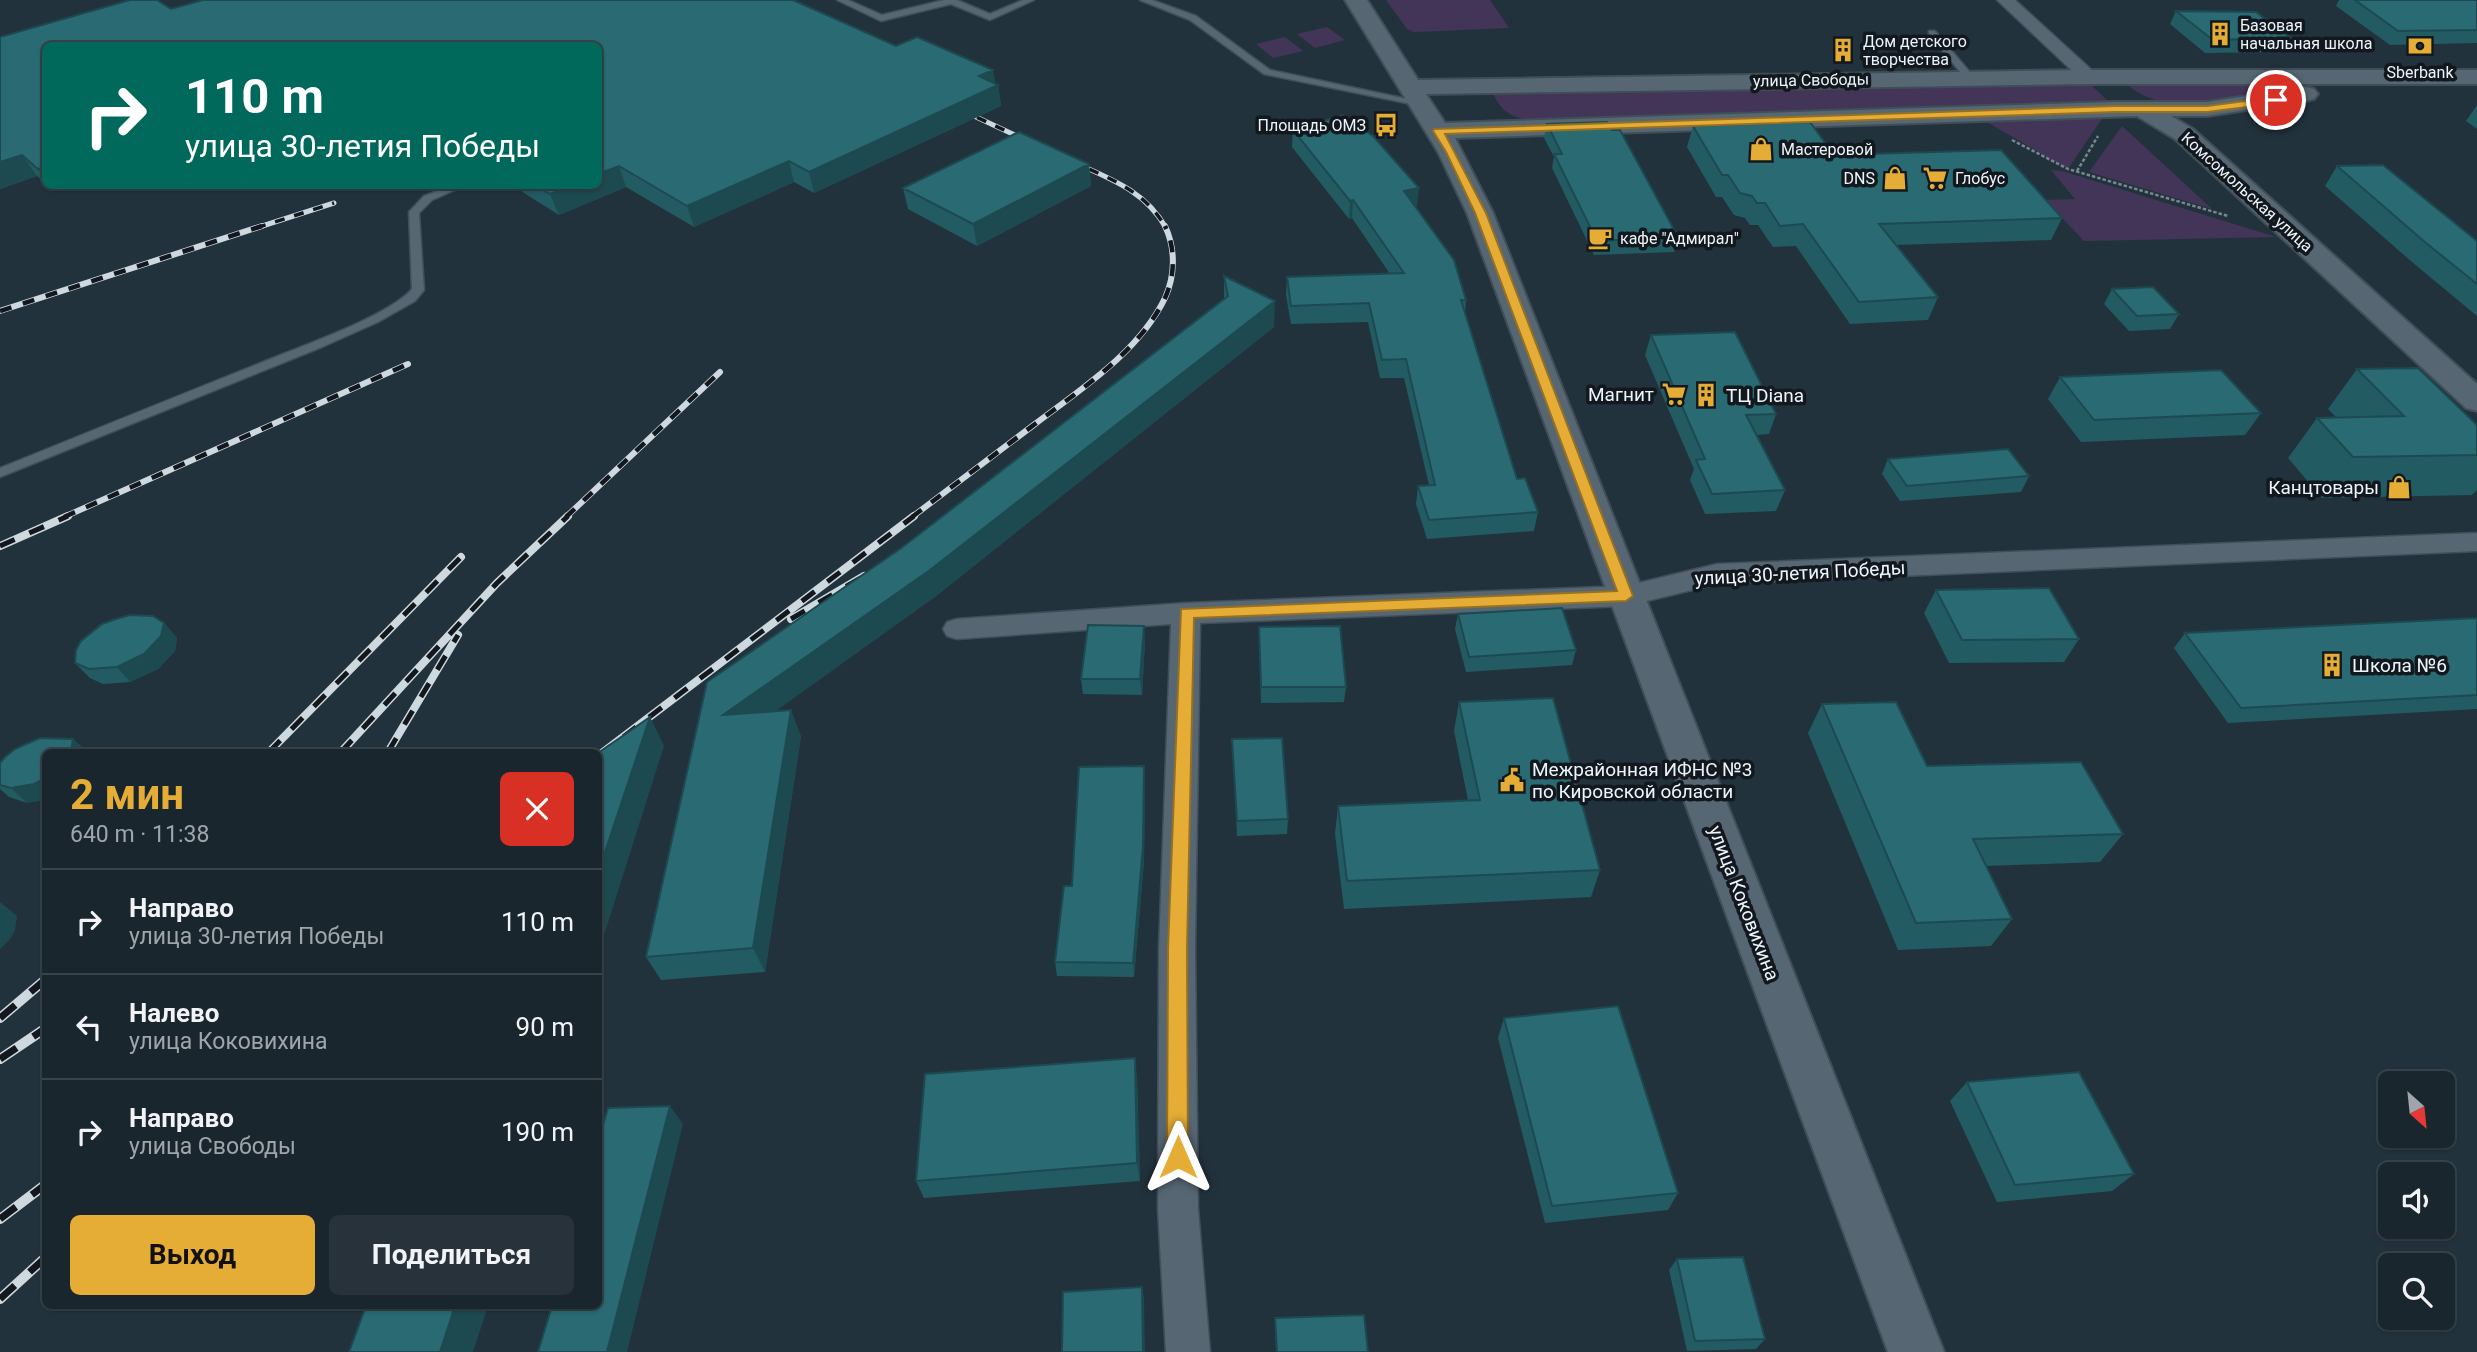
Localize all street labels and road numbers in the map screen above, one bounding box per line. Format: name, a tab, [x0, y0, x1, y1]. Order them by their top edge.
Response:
street label: улица Свободы	[1753, 69, 1869, 91]
street label: Комсомольская улица	[2178, 128, 2316, 256]
street label: улица 30-летия Победы	[1694, 556, 1906, 590]
street label: улица Коковихина	[1704, 822, 1784, 984]

